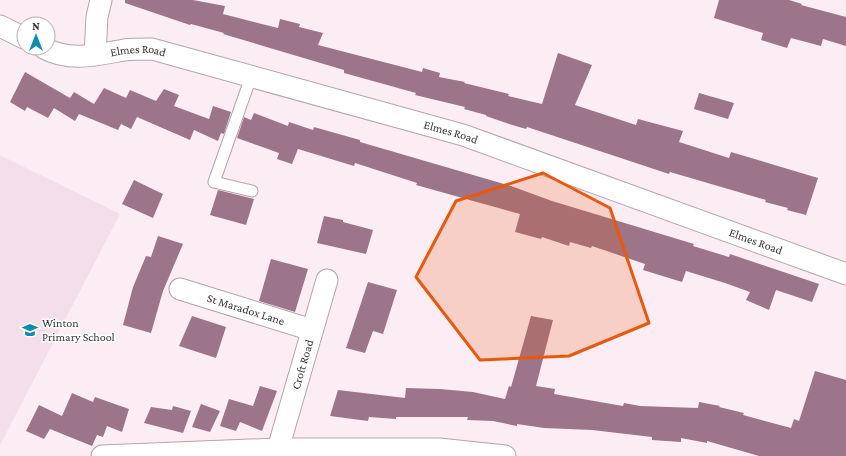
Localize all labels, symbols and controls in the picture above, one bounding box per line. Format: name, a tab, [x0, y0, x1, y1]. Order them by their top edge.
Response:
north arrow	[16, 16, 56, 56]
text: N	[32, 20, 40, 32]
street label: Elmes Road	[109, 42, 168, 60]
street label: Elmes Road	[422, 117, 481, 147]
street label: Elmes Road	[727, 225, 785, 258]
street label: St Maradox Lane	[205, 291, 286, 328]
place label: Winton Primary School	[42, 316, 115, 344]
school or university icon: Winton Primary School	[21, 321, 39, 339]
street label: Croft Road	[289, 337, 317, 391]

